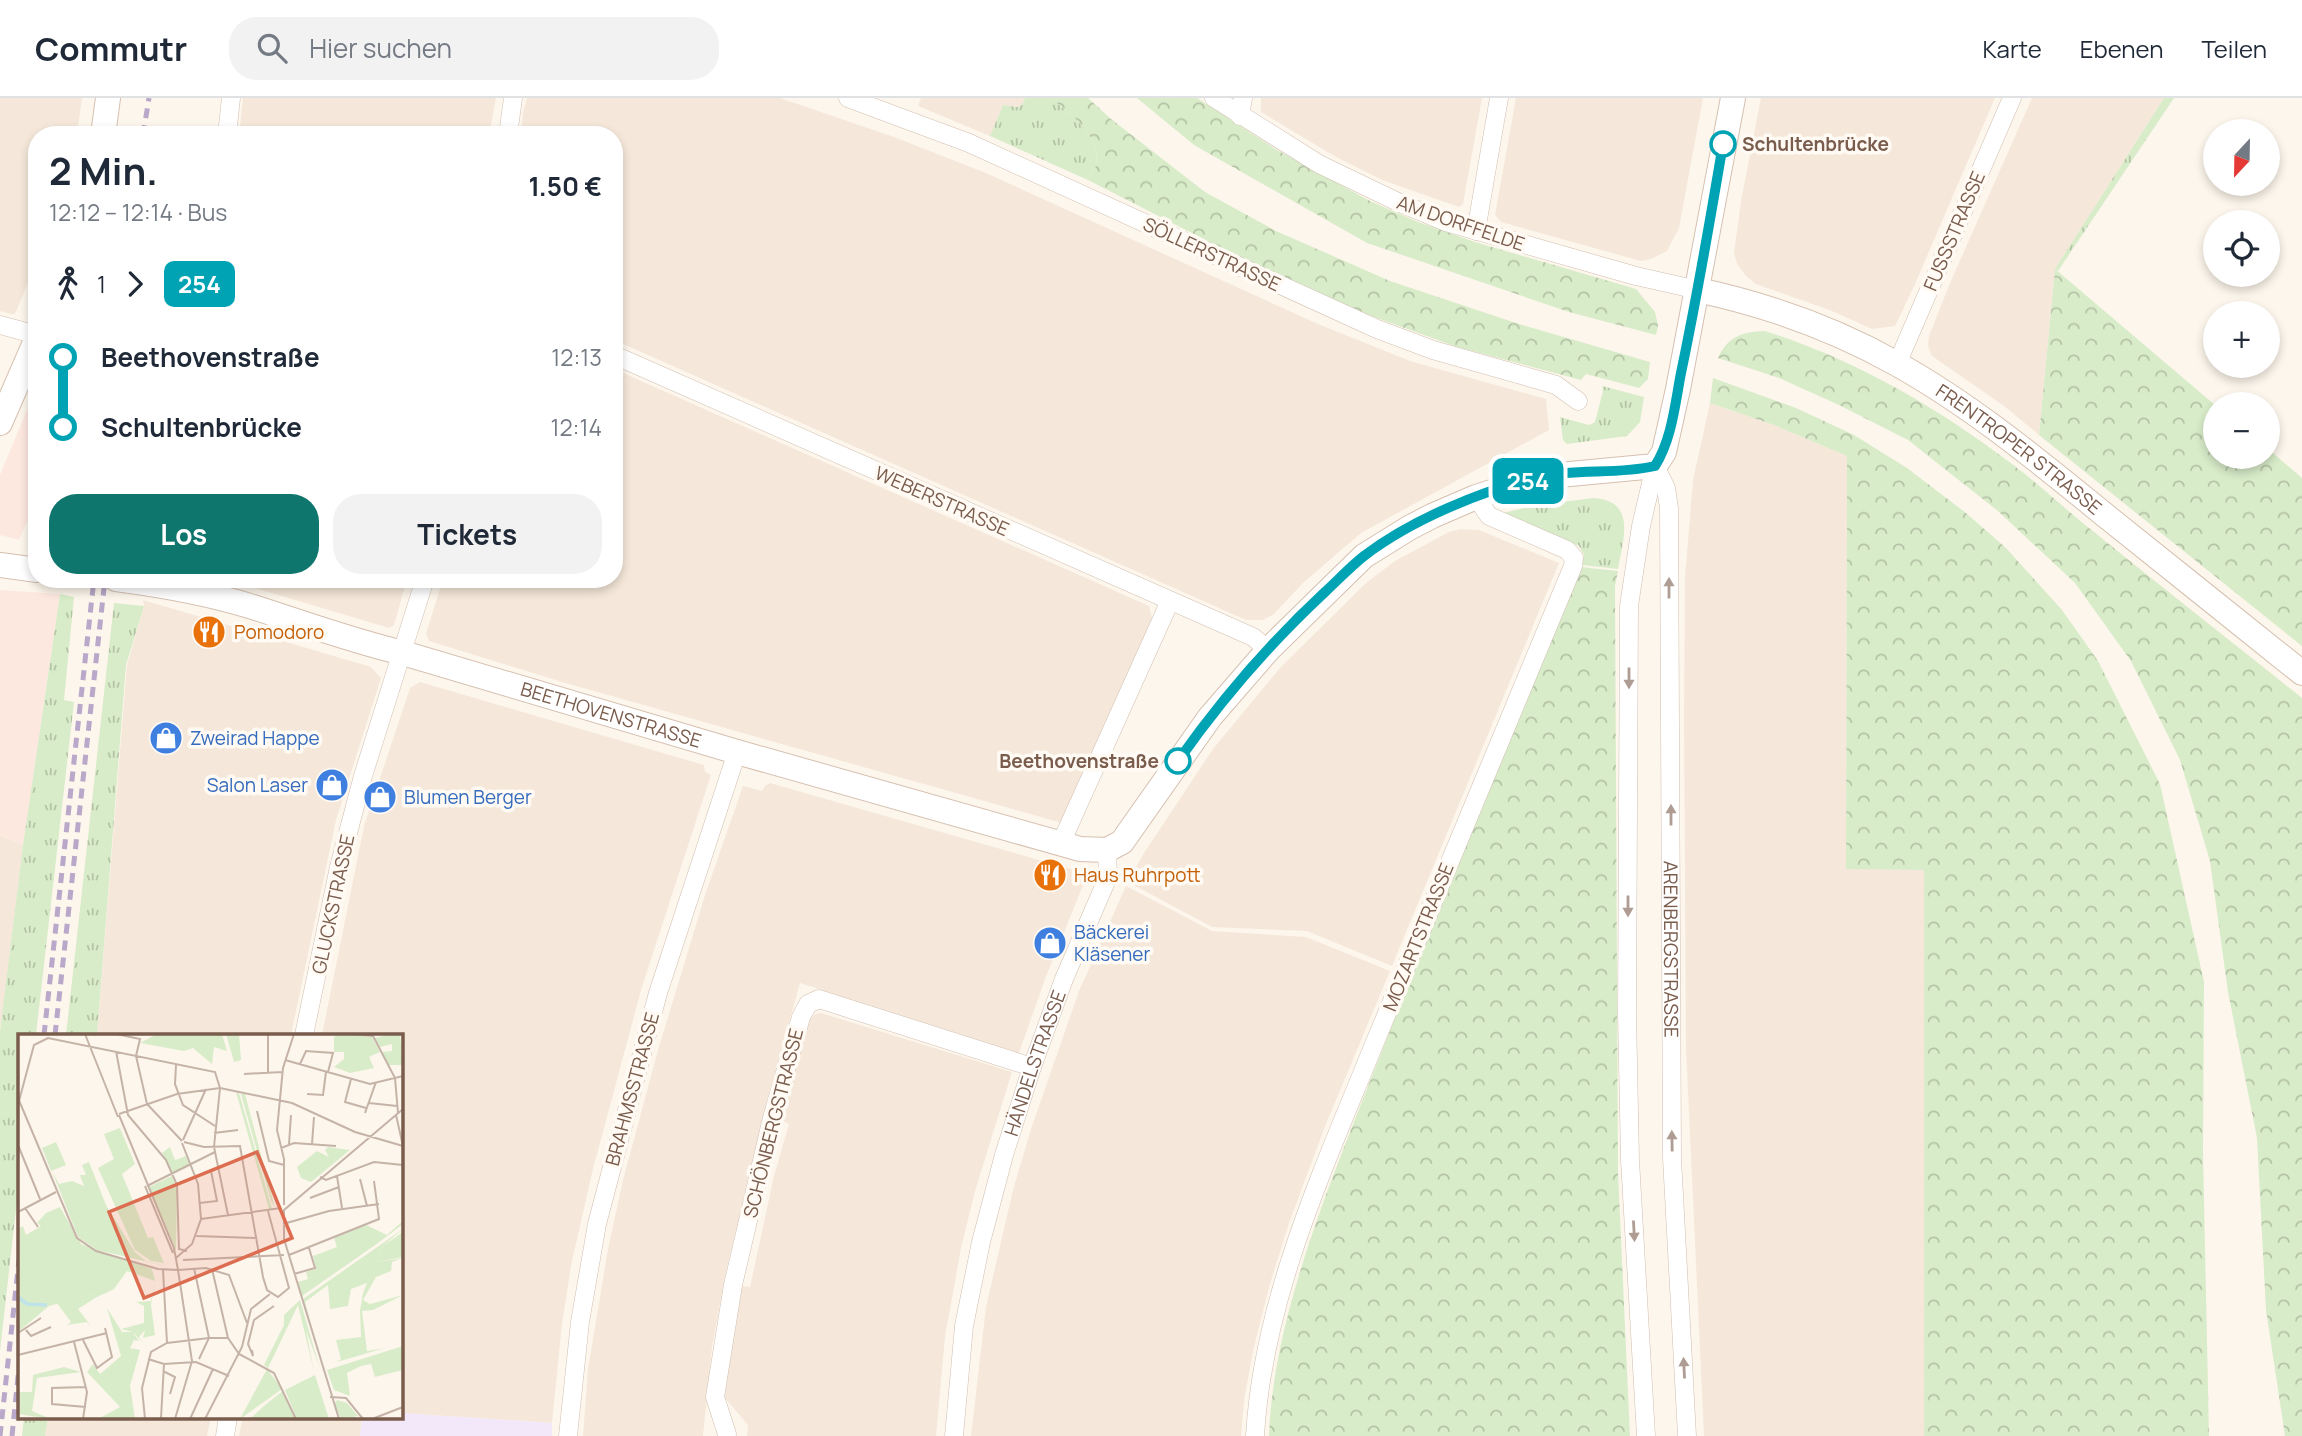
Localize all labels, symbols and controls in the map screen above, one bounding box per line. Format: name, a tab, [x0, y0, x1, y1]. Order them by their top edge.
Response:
search box	[229, 17, 719, 80]
text: Commutr	[35, 26, 187, 71]
icon: search	[253, 29, 291, 67]
text: Hier suchen	[309, 30, 452, 66]
text: Karte	[1982, 32, 2042, 65]
text: Ebenen	[2080, 32, 2163, 65]
text: Teilen	[2201, 32, 2267, 65]
north arrow	[2203, 119, 2280, 196]
map controls	[2203, 119, 2280, 469]
marker: Schultenbrücke	[1710, 131, 1736, 157]
place label: Schultenbrücke	[1742, 131, 1889, 157]
text: 2 Min.	[49, 144, 158, 196]
street label: FUSSSTRASSE	[1917, 167, 1991, 295]
text: 1.50 €	[528, 168, 602, 204]
street label: AM DORFFELDE	[1394, 189, 1528, 257]
text: 12:12 – 12:14 · Bus	[49, 196, 227, 228]
button: locate	[2203, 210, 2280, 287]
street label: SÖLLERSTRASSE	[1139, 211, 1285, 297]
icon: walk	[49, 265, 87, 303]
icon: forward	[116, 265, 154, 303]
text: 254	[178, 267, 221, 300]
text: 1	[97, 268, 106, 300]
button: +	[2203, 301, 2280, 378]
text: Beethovenstraße	[101, 339, 320, 375]
text: 12:13	[551, 341, 602, 373]
street label: FRENTROPER STRASSE	[1931, 378, 2107, 520]
button: −	[2203, 392, 2280, 469]
text: Schultenbrücke	[101, 409, 302, 445]
text: 12:14	[551, 411, 602, 443]
line badge: 254	[1488, 458, 1568, 504]
street label: WEBERSTRASSE	[871, 460, 1013, 542]
text: 254	[1507, 464, 1549, 497]
button: Los	[49, 494, 319, 574]
button: Tickets	[333, 494, 602, 574]
one-way arrow	[1663, 576, 1675, 598]
restaurant icon: Pomodoro	[190, 613, 228, 651]
place label: Pomodoro	[234, 619, 324, 645]
one-way arrow	[1623, 668, 1635, 690]
street label: BEETHOVENSTRASSE	[518, 676, 705, 754]
shop icon: Zweirad Happe	[147, 719, 185, 757]
place label: Zweirad Happe	[190, 725, 320, 751]
place label: Beethovenstraße	[999, 748, 1159, 774]
marker: Beethovenstraße	[1165, 748, 1191, 774]
shop icon: Salon Laser	[313, 766, 351, 804]
place label: Salon Laser	[207, 772, 308, 798]
shop icon: Blumen Berger	[361, 778, 399, 816]
place label: Blumen Berger	[404, 784, 532, 810]
one-way arrow	[1665, 804, 1677, 826]
street label: GLUCKSTRASSE	[306, 832, 360, 976]
restaurant icon: Haus Ruhrpott	[1031, 856, 1069, 894]
street label: MOZARTSTRASSE	[1376, 859, 1460, 1015]
street label: ARENBERGSTRASSE	[1658, 861, 1684, 1038]
place label: Haus Ruhrpott	[1074, 862, 1201, 888]
one-way arrow	[1622, 895, 1634, 917]
place label: Bäckerei Kläsener	[1074, 919, 1150, 967]
shop icon: Bäckerei Kläsener	[1031, 924, 1069, 962]
street label: HÄNDELSTRASSE	[998, 987, 1072, 1139]
street label: BRAHMSSTRASSE	[599, 1009, 665, 1169]
street label: SCHÖNBERGSTRASSE	[737, 1026, 809, 1220]
inset map	[18, 1034, 402, 1418]
one-way arrow	[1666, 1129, 1678, 1151]
one-way arrow	[1629, 1221, 1640, 1243]
one-way arrow	[1678, 1357, 1689, 1379]

